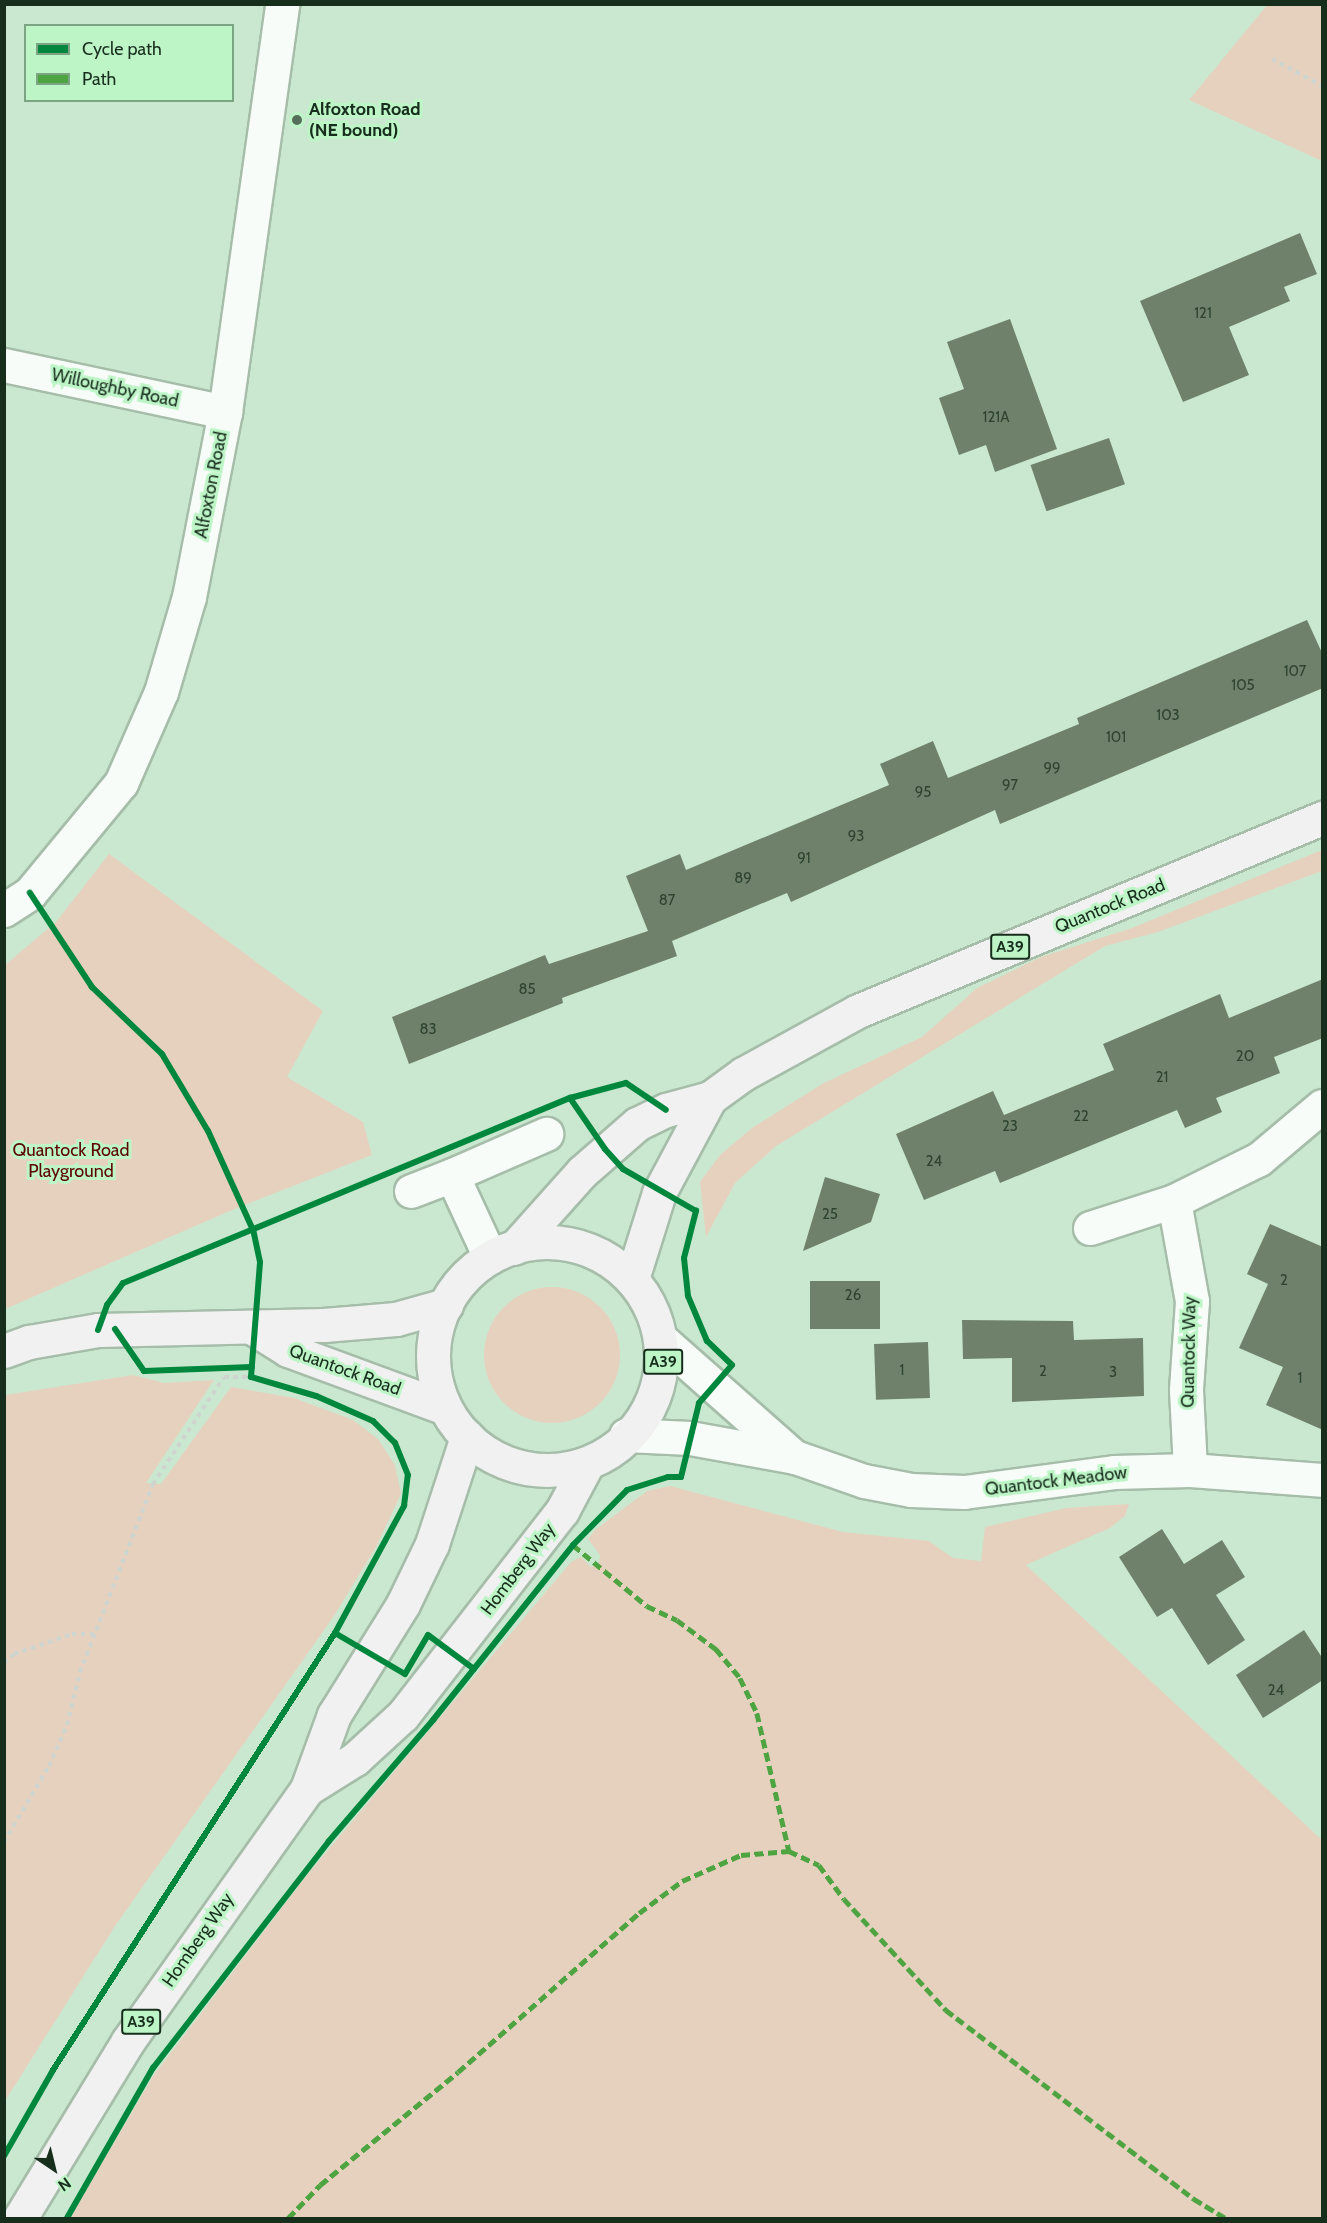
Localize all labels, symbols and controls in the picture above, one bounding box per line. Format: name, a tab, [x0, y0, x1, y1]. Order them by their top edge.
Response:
legend	[24, 24, 234, 102]
text: Cycle path	[82, 38, 162, 60]
text: Path	[82, 68, 116, 90]
place label: Alfoxton Road (NE bound)	[309, 99, 420, 142]
marker: Alfoxton Road (NE bound)	[290, 113, 304, 127]
house number: 121	[1194, 305, 1212, 323]
street label: Willoughby Road	[50, 364, 180, 412]
house number: 121A	[983, 409, 1009, 427]
street label: Alfoxton Road	[190, 430, 232, 540]
house number: 107	[1284, 663, 1306, 681]
house number: 105	[1231, 677, 1255, 695]
house number: 103	[1156, 707, 1180, 725]
house number: 101	[1106, 729, 1126, 747]
house number: 99	[1043, 760, 1061, 778]
house number: 97	[1002, 777, 1018, 795]
house number: 95	[915, 784, 931, 802]
house number: 93	[848, 828, 864, 846]
house number: 91	[797, 850, 811, 868]
house number: 89	[734, 870, 752, 888]
street label: Quantock Road	[1052, 874, 1168, 938]
house number: 87	[659, 892, 675, 910]
road number: A39	[989, 934, 1031, 960]
house number: 85	[518, 981, 536, 999]
house number: 83	[419, 1021, 437, 1039]
house number: 20	[1236, 1048, 1254, 1066]
house number: 21	[1156, 1069, 1168, 1087]
house number: 22	[1073, 1108, 1089, 1126]
house number: 23	[1002, 1118, 1018, 1136]
park label: Quantock Road Playground	[13, 1140, 129, 1182]
house number: 24	[926, 1153, 942, 1171]
house number: 25	[822, 1206, 838, 1224]
house number: 2	[1280, 1272, 1288, 1290]
house number: 26	[845, 1287, 861, 1305]
street label: Quantock Way	[1177, 1296, 1201, 1408]
street label: Quantock Road	[286, 1340, 404, 1400]
road number: A39	[642, 1349, 684, 1375]
house number: 1	[900, 1362, 904, 1380]
house number: 2	[1039, 1363, 1047, 1381]
house number: 3	[1109, 1364, 1117, 1382]
house number: 1	[1298, 1370, 1302, 1388]
street label: Quantock Meadow	[984, 1462, 1128, 1500]
street label: Homberg Way	[476, 1519, 560, 1619]
house number: 24	[1268, 1682, 1284, 1700]
street label: Homberg Way	[158, 1889, 238, 1991]
road number: A39	[120, 2009, 162, 2035]
north arrow	[24, 2139, 84, 2199]
text: N	[55, 2173, 75, 2195]

